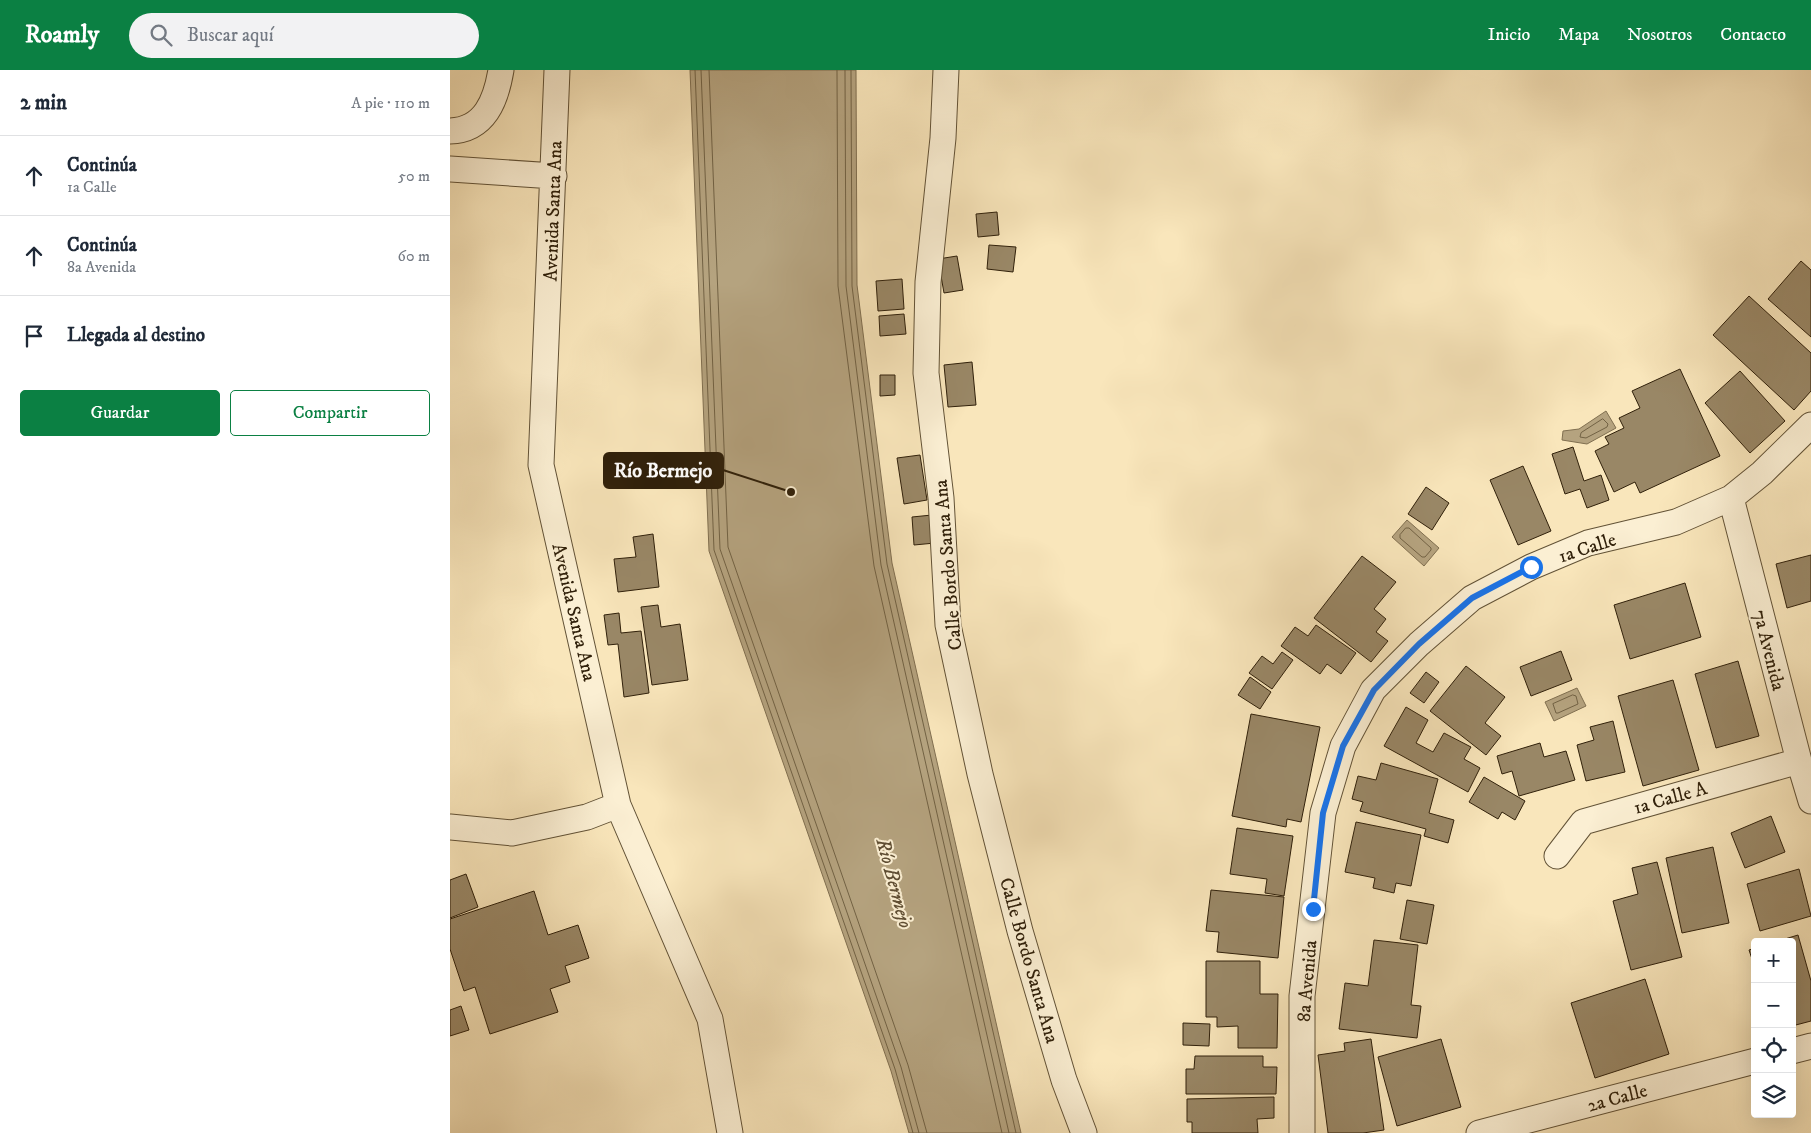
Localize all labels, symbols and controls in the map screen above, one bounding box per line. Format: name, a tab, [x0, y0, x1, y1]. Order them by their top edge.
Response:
search box	[129, 13, 479, 58]
text: Roamly	[25, 20, 99, 50]
icon: search	[147, 21, 175, 49]
text: Buscar aquí	[187, 24, 274, 47]
text: Inicio	[1488, 24, 1530, 46]
text: Mapa	[1558, 24, 1599, 46]
text: Nosotros	[1627, 24, 1692, 46]
text: Contacto	[1720, 24, 1786, 46]
text: 2 min	[20, 90, 67, 116]
text: A pie · 110 m	[351, 93, 430, 113]
street label: Avenida Santa Ana	[540, 140, 567, 282]
text: Continúa	[67, 154, 137, 177]
icon: ahead	[20, 162, 48, 190]
text: 50 m	[398, 166, 430, 186]
text: 1a Calle	[67, 177, 117, 197]
text: Continúa	[67, 234, 137, 257]
icon: ahead	[20, 242, 48, 270]
text: 60 m	[398, 246, 430, 266]
text: 8a Avenida	[67, 257, 136, 277]
icon: arrive	[20, 322, 48, 350]
text: Llegada al destino	[67, 324, 205, 347]
button: Guardar	[20, 390, 220, 436]
button: Compartir	[230, 390, 430, 436]
callout: Río Bermejo	[604, 453, 723, 488]
text: Río Bermejo	[614, 459, 713, 484]
street label: Calle Bordo Santa Ana	[930, 479, 967, 651]
street label: 1a Calle	[1556, 528, 1619, 568]
street label: Avenida Santa Ana	[547, 541, 601, 683]
route start	[1520, 556, 1543, 579]
street label: 7a Avenida	[1747, 608, 1790, 693]
street label: 1a Calle A	[1631, 777, 1711, 820]
water label: Río Bermejo	[869, 835, 918, 931]
street label: Calle Bordo Santa Ana	[994, 875, 1063, 1046]
route end	[1302, 898, 1325, 921]
map controls	[1751, 938, 1796, 1118]
button: +	[1751, 938, 1796, 983]
street label: 8a Avenida	[1292, 939, 1323, 1023]
button: −	[1751, 983, 1796, 1028]
button: locate	[1751, 1028, 1796, 1073]
button: layers	[1751, 1073, 1796, 1118]
street label: 2a Calle	[1585, 1079, 1650, 1118]

